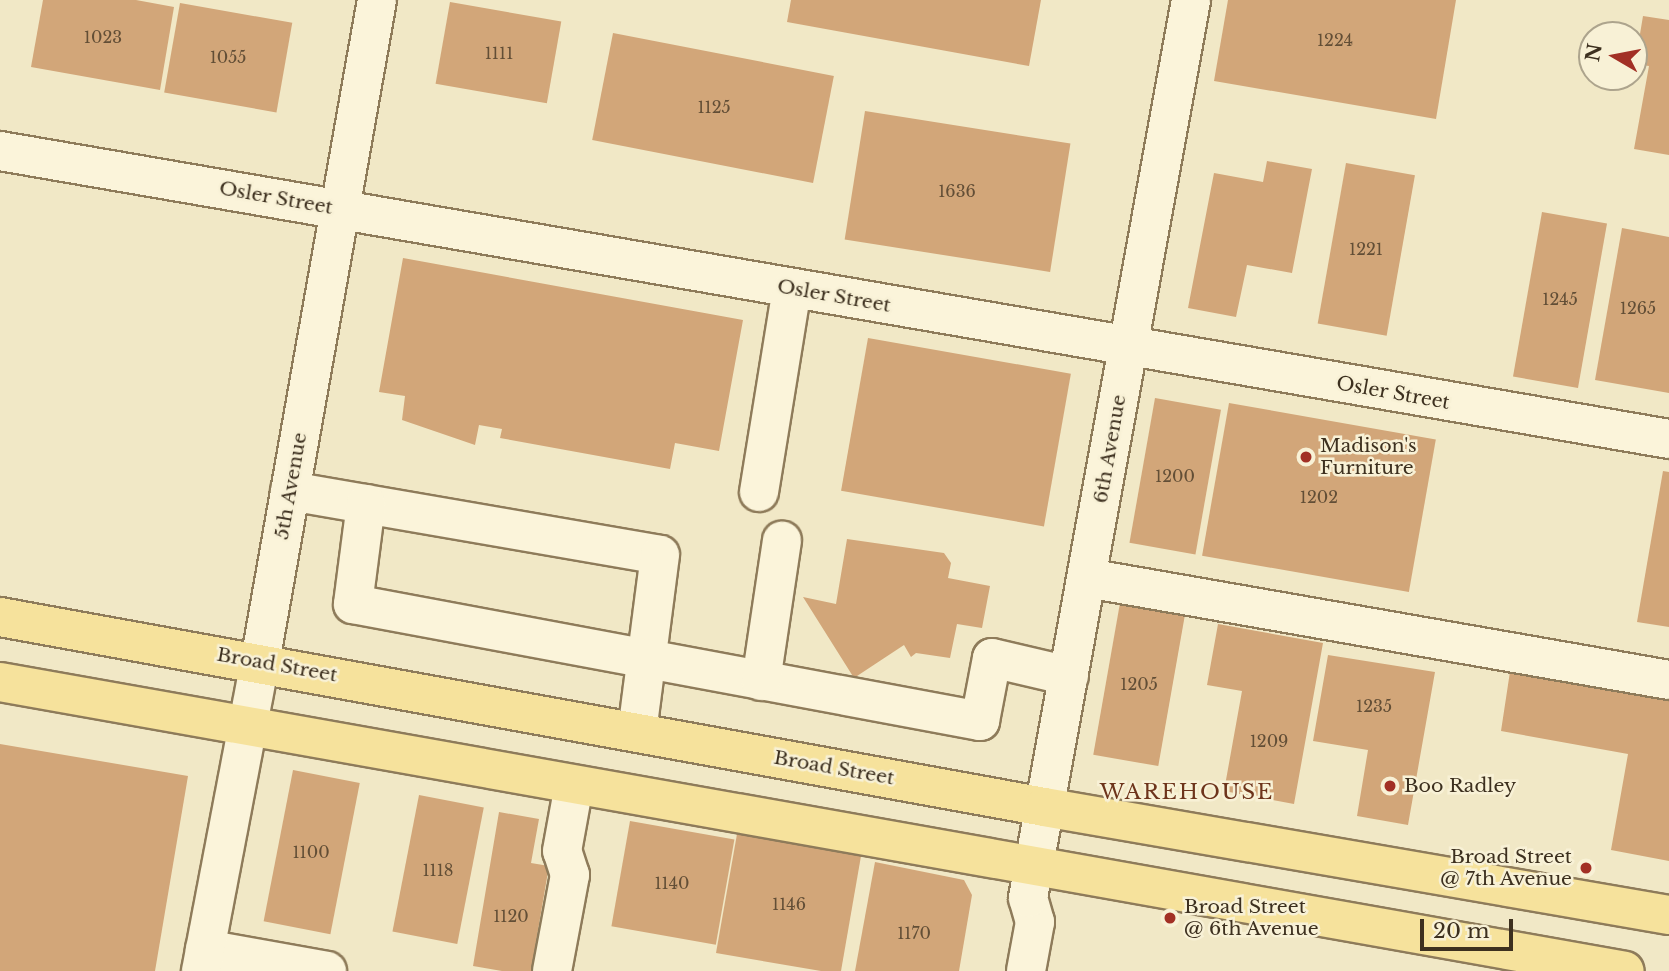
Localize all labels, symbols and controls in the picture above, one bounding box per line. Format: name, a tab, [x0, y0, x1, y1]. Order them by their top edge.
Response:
north arrow	[1578, 21, 1648, 91]
house number: 1023	[84, 27, 122, 47]
house number: 1224	[1317, 30, 1353, 50]
text: N	[1581, 42, 1607, 63]
house number: 1111	[485, 43, 513, 63]
house number: 1055	[210, 47, 246, 67]
house number: 1125	[697, 97, 731, 117]
street label: Osler Street	[217, 177, 335, 219]
house number: 1636	[938, 181, 976, 201]
house number: 1221	[1349, 239, 1383, 259]
street label: Osler Street	[775, 275, 893, 317]
house number: 1245	[1542, 289, 1578, 309]
house number: 1265	[1620, 298, 1656, 318]
street label: Osler Street	[1334, 372, 1452, 414]
street label: 6th Avenue	[1089, 393, 1131, 505]
street label: 5th Avenue	[270, 430, 312, 542]
place label: Madison's Furniture	[1320, 435, 1417, 479]
marker: Madison's Furniture	[1298, 449, 1314, 465]
house number: 1200	[1155, 466, 1195, 486]
house number: 1202	[1300, 487, 1338, 507]
street label: Broad Street	[215, 643, 339, 687]
house number: 1205	[1120, 674, 1158, 694]
house number: 1235	[1356, 696, 1392, 716]
house number: 1209	[1250, 731, 1288, 751]
street label: Broad Street	[772, 746, 896, 790]
place label: Boo Radley	[1404, 775, 1516, 797]
marker: Boo Radley	[1382, 778, 1398, 794]
district label: WAREHOUSE	[1101, 779, 1273, 805]
house number: 1100	[292, 842, 330, 862]
place label: Broad Street @ 7th Avenue	[1439, 846, 1572, 890]
house number: 1118	[422, 860, 454, 880]
marker: Broad Street @ 7th Avenue	[1578, 860, 1594, 876]
house number: 1140	[654, 873, 690, 893]
house number: 1146	[772, 894, 806, 914]
place label: Broad Street @ 6th Avenue	[1184, 896, 1319, 940]
scale bar	[1424, 904, 1517, 948]
house number: 1120	[493, 906, 529, 926]
marker: Broad Street @ 6th Avenue	[1162, 910, 1178, 926]
text: 20 m	[1433, 918, 1490, 944]
house number: 1170	[897, 923, 931, 943]

